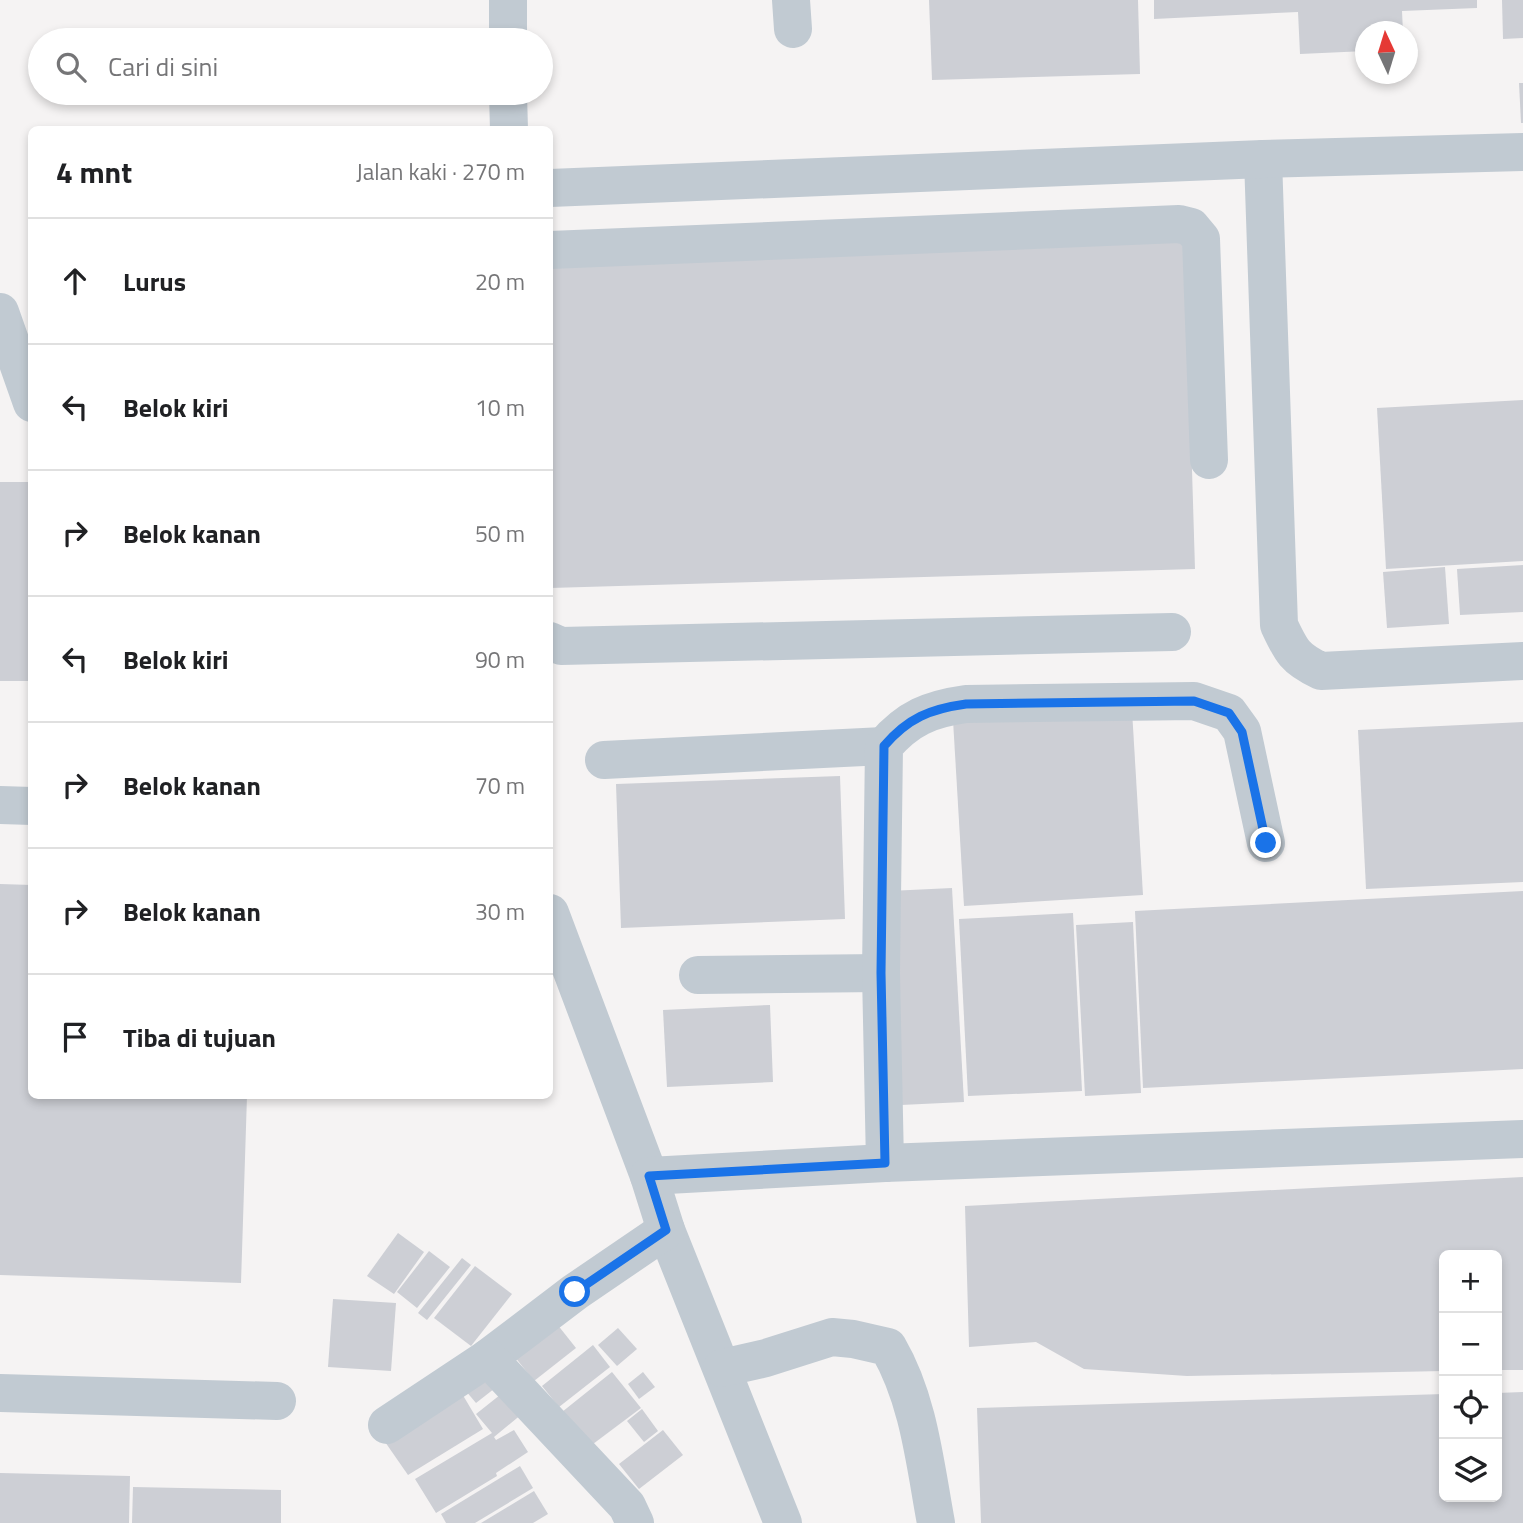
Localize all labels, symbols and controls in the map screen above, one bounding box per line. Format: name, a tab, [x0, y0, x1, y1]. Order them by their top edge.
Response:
north arrow	[1355, 21, 1418, 84]
search box	[28, 28, 553, 105]
text: Cari di sini	[108, 47, 218, 86]
icon: search	[52, 48, 90, 86]
text: 4 mnt	[56, 149, 132, 195]
text: Jalan kaki · 270 m	[356, 154, 525, 189]
icon: ahead	[56, 262, 94, 300]
text: Lurus	[123, 262, 186, 301]
text: 20 m	[475, 264, 525, 299]
icon: left	[56, 388, 94, 426]
text: Belok kiri	[123, 388, 229, 427]
text: 10 m	[475, 390, 525, 425]
icon: right	[56, 514, 94, 552]
text: Belok kanan	[123, 514, 261, 553]
text: 50 m	[475, 516, 525, 551]
icon: left	[56, 640, 94, 678]
text: Belok kiri	[123, 640, 229, 679]
text: 90 m	[475, 642, 525, 677]
icon: right	[56, 766, 94, 804]
text: Belok kanan	[123, 766, 261, 805]
text: 70 m	[475, 768, 525, 803]
route end	[1250, 827, 1281, 858]
icon: right	[56, 892, 94, 930]
text: Belok kanan	[123, 892, 261, 931]
text: 30 m	[475, 894, 525, 929]
icon: arrive	[56, 1018, 94, 1056]
text: Tiba di tujuan	[123, 1018, 276, 1057]
map controls	[1439, 1250, 1502, 1502]
button: +	[1439, 1250, 1502, 1313]
route start	[559, 1276, 590, 1307]
button: −	[1439, 1313, 1502, 1376]
button: locate	[1439, 1376, 1502, 1439]
button: layers	[1439, 1439, 1502, 1502]

